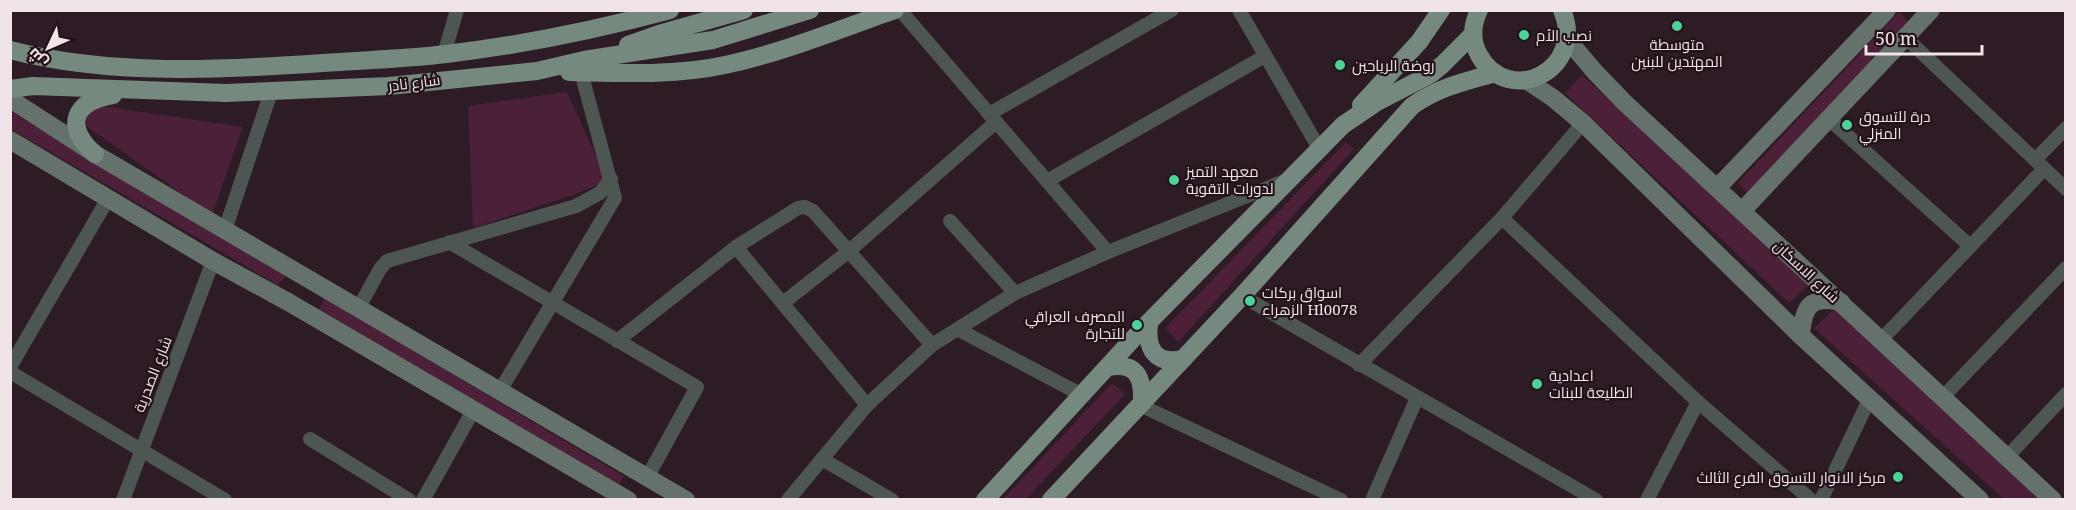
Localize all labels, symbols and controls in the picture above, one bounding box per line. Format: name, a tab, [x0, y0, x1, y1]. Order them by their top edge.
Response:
north arrow	[18, 18, 78, 78]
scale bar	[1866, 18, 1982, 56]
marker: متوسطة المهتدين للبنين	[1670, 19, 1684, 33]
place label: نصب الأم	[1536, 25, 1592, 46]
text: 50 m	[1875, 26, 1917, 50]
marker: نصب الأم	[1517, 28, 1531, 42]
place label: متوسطة المهتدين للبنين	[1631, 34, 1723, 72]
text: ش	[22, 43, 52, 73]
place label: روضة الرياحين	[1352, 55, 1435, 76]
marker: روضة الرياحين	[1333, 58, 1347, 72]
street label: شارع نادر	[386, 69, 442, 97]
place label: درة للتسوق المنزلي	[1859, 106, 1931, 146]
marker: درة للتسوق المنزلي	[1840, 118, 1854, 132]
place label: معهد التميز لدورات التقوية	[1185, 161, 1274, 198]
marker: معهد التميز لدورات التقوية	[1167, 173, 1181, 187]
street label: شارع الاسكان	[1768, 235, 1844, 308]
place label: اسواق بركات الزهراء Hl0078	[1262, 282, 1357, 319]
marker: اسواق بركات الزهراء Hl0078	[1243, 294, 1257, 308]
place label: المصرف العراقي للتجارة	[1025, 306, 1125, 343]
marker: المصرف العراقي للتجارة	[1130, 318, 1144, 332]
street label: شارع الصدرية	[128, 333, 177, 416]
place label: اعدادية الطليعة للبنات	[1549, 365, 1633, 402]
marker: اعدادية الطليعة للبنات	[1530, 377, 1544, 391]
place label: مركز الانوار للتسوق الفرع الثالث	[1696, 467, 1886, 489]
marker: مركز الانوار للتسوق الفرع الثالث	[1891, 470, 1905, 484]

